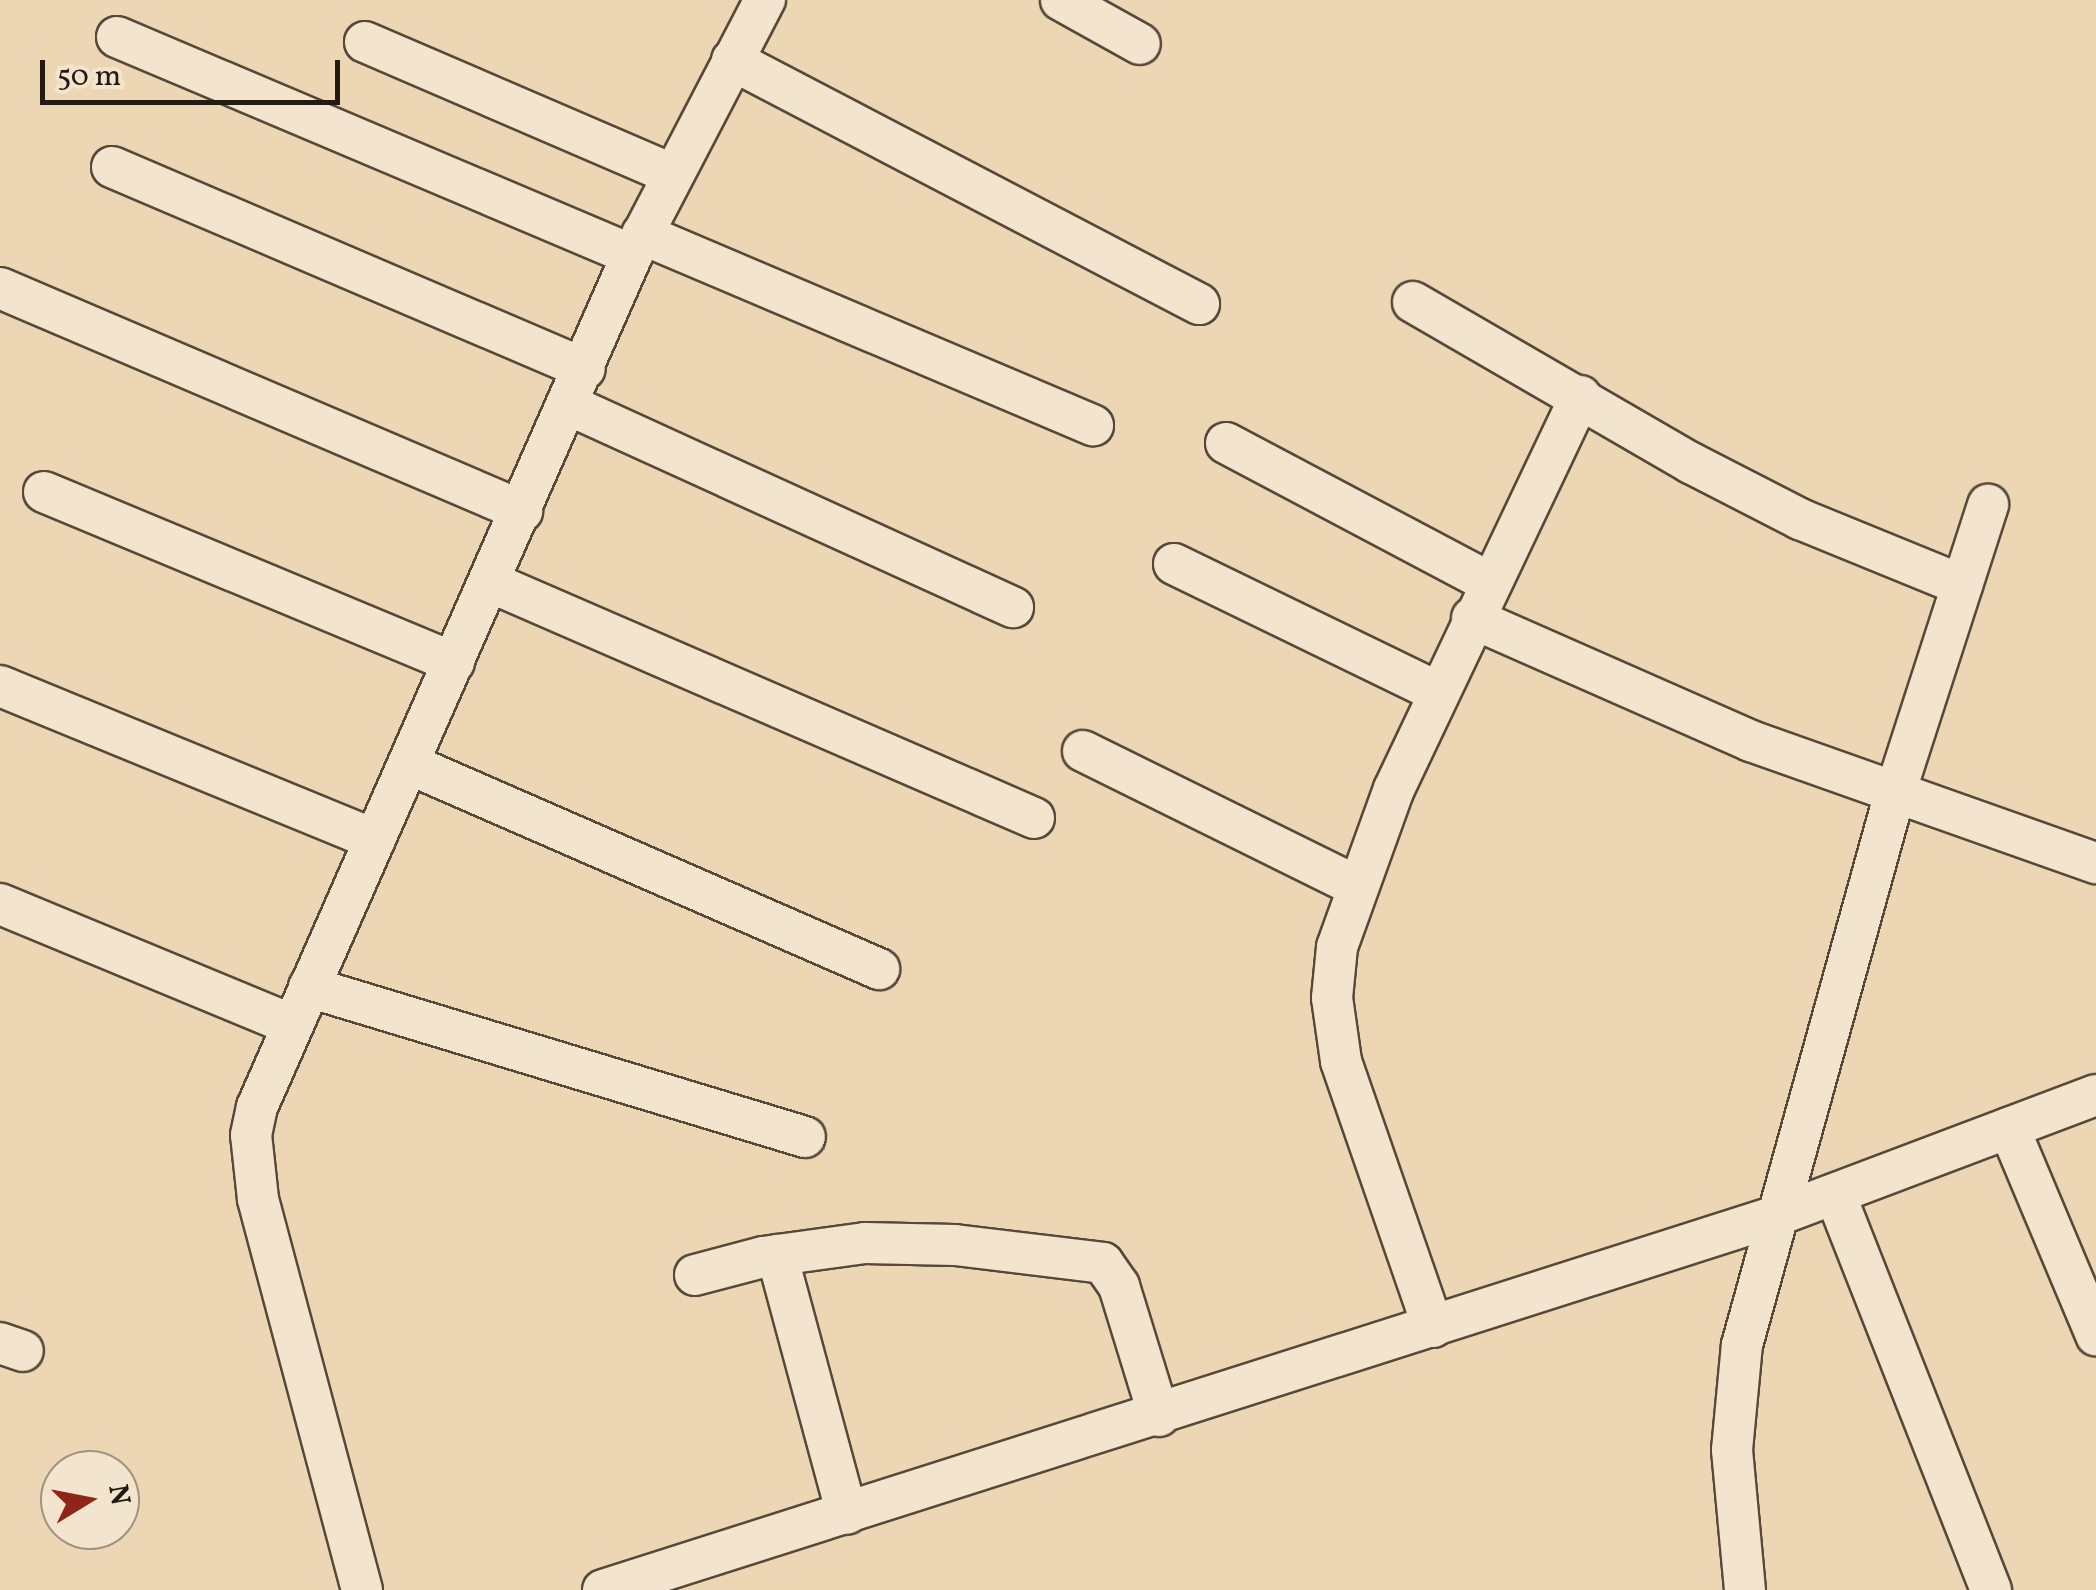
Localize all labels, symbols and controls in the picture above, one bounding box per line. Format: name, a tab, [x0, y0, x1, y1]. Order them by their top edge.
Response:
scale bar	[45, 40, 345, 102]
text: 50 m	[57, 56, 121, 98]
north arrow	[40, 1450, 140, 1550]
text: N	[97, 1482, 139, 1508]

